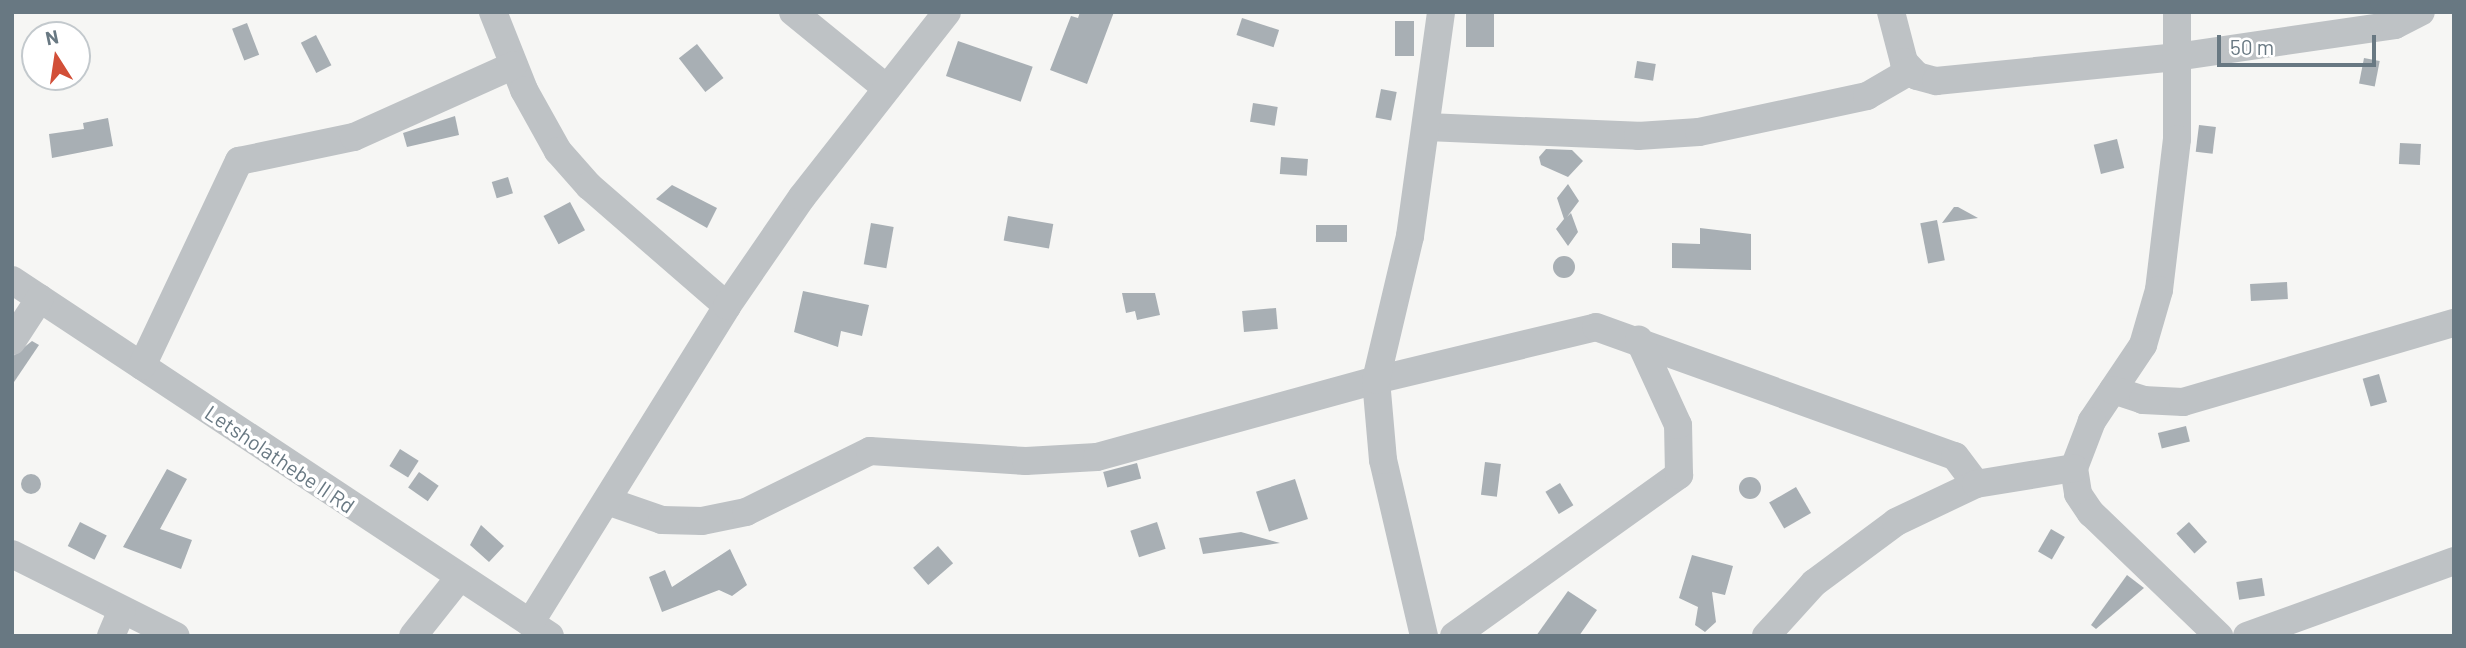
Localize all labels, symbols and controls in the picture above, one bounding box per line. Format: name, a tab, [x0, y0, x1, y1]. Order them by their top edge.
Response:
north arrow	[21, 21, 91, 91]
scale bar	[2221, 21, 2380, 65]
text: N	[43, 24, 61, 49]
text: 50 m	[2230, 34, 2274, 59]
street label: Letsholathebe II Rd	[200, 400, 360, 518]

